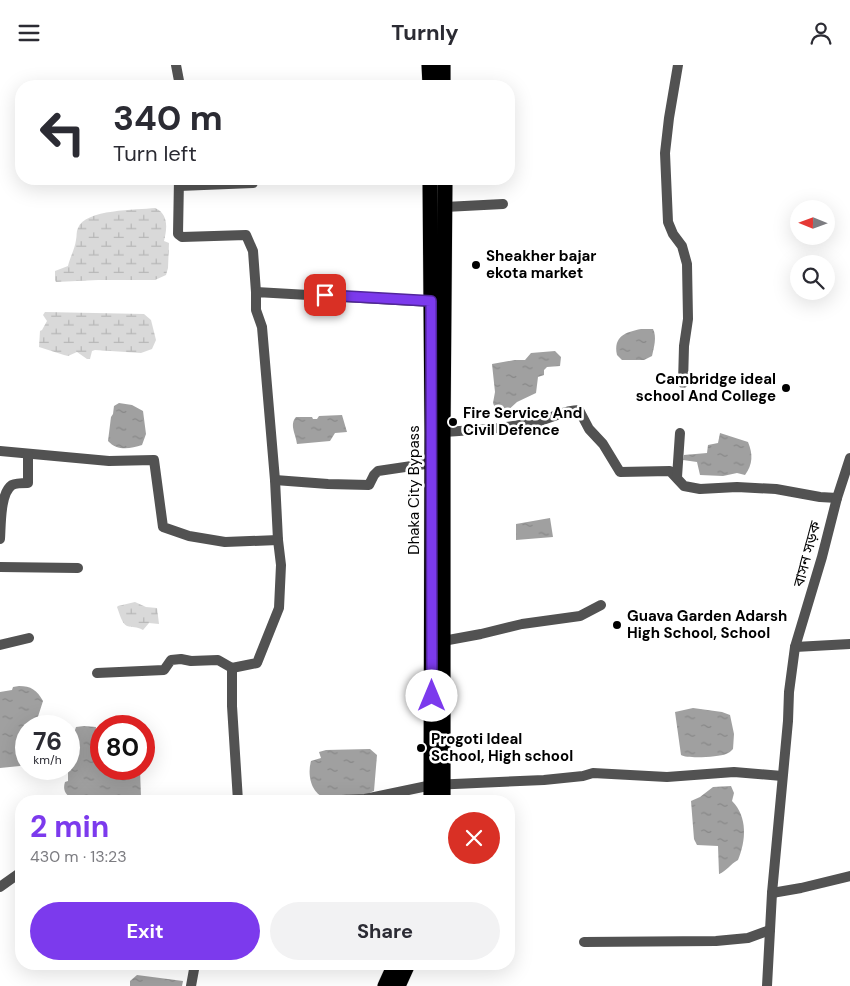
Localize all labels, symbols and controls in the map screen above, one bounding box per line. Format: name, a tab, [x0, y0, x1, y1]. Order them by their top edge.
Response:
text: Turnly	[391, 18, 459, 47]
icon: menu	[15, 19, 43, 47]
icon: person	[807, 19, 835, 47]
text: 340 m	[113, 95, 223, 141]
icon: left	[30, 100, 95, 165]
text: Turn left	[113, 139, 197, 168]
north arrow	[790, 200, 835, 245]
map controls	[790, 200, 835, 300]
place label: Sheakher bajar ekota market	[486, 246, 596, 283]
button: search	[790, 255, 835, 300]
marker: Sheakher bajar ekota market	[470, 259, 482, 271]
pin	[304, 274, 346, 316]
icon: arrive	[311, 281, 339, 309]
place label: Cambridge ideal school And College	[636, 369, 776, 406]
marker: Cambridge ideal school And College	[780, 382, 792, 394]
place label: Fire Service And Civil Defence	[463, 403, 582, 440]
marker: Fire Service And Civil Defence	[447, 416, 459, 428]
street label: Dhaka City Bypass	[404, 425, 424, 555]
street label: বাসন সড়ক	[788, 518, 826, 590]
place label: Guava Garden Adarsh High School, School	[627, 606, 787, 643]
marker: Guava Garden Adarsh High School, School	[611, 619, 623, 631]
position arrow	[405, 669, 457, 721]
speed limit sign: 80	[90, 715, 155, 780]
text: 76	[33, 725, 62, 758]
place label: Progoti Ideal School, High school	[431, 729, 573, 766]
marker: Progoti Ideal School, High school	[415, 742, 427, 754]
text: km/h	[33, 752, 62, 768]
text: 2 min	[30, 807, 109, 846]
button: close	[448, 812, 500, 864]
text: 430 m · 13:23	[30, 846, 127, 867]
button: Exit	[30, 902, 260, 960]
button: Share	[270, 902, 500, 960]

